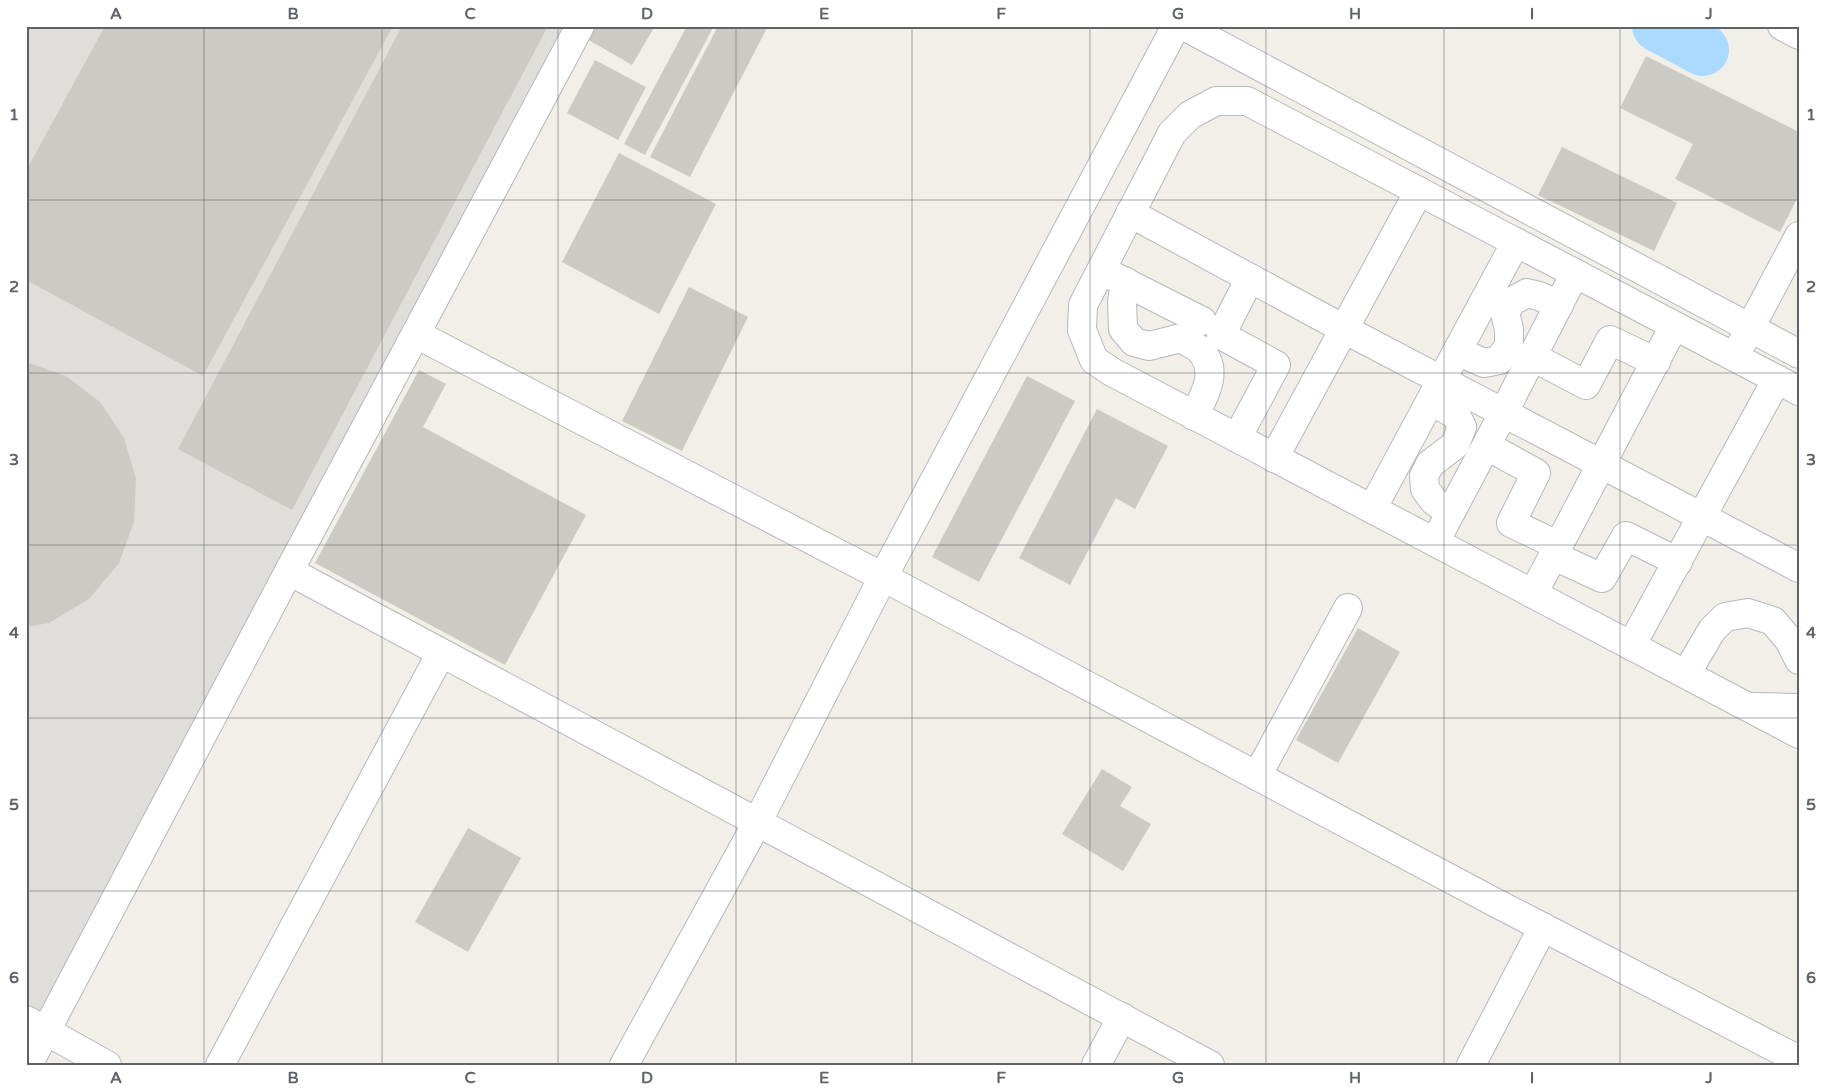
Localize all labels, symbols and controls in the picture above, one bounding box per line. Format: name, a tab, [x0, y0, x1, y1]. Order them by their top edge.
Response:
text: A	[110, 4, 122, 24]
text: B	[287, 4, 299, 24]
text: C	[464, 4, 476, 24]
text: D	[641, 4, 653, 24]
text: E	[819, 4, 829, 24]
text: F	[996, 4, 1006, 24]
text: G	[1172, 4, 1184, 24]
text: H	[1349, 4, 1361, 24]
text: I	[1530, 4, 1534, 24]
text: J	[1704, 4, 1713, 24]
text: 1	[9, 105, 19, 125]
text: 1	[1806, 105, 1816, 125]
text: 2	[9, 277, 19, 297]
text: 2	[1806, 277, 1816, 297]
text: 3	[9, 450, 19, 470]
text: 3	[1806, 450, 1816, 470]
text: 4	[9, 623, 19, 643]
text: 4	[1806, 623, 1816, 643]
text: 5	[9, 795, 19, 815]
text: 5	[1806, 795, 1816, 815]
text: 6	[9, 968, 19, 988]
text: 6	[1806, 968, 1816, 988]
text: A	[110, 1068, 122, 1088]
text: B	[287, 1068, 299, 1088]
text: C	[464, 1068, 476, 1088]
text: D	[641, 1068, 653, 1088]
text: E	[819, 1068, 829, 1088]
text: F	[996, 1068, 1006, 1088]
text: G	[1172, 1068, 1184, 1088]
text: H	[1349, 1068, 1361, 1088]
text: I	[1530, 1068, 1534, 1088]
text: J	[1704, 1068, 1713, 1088]

